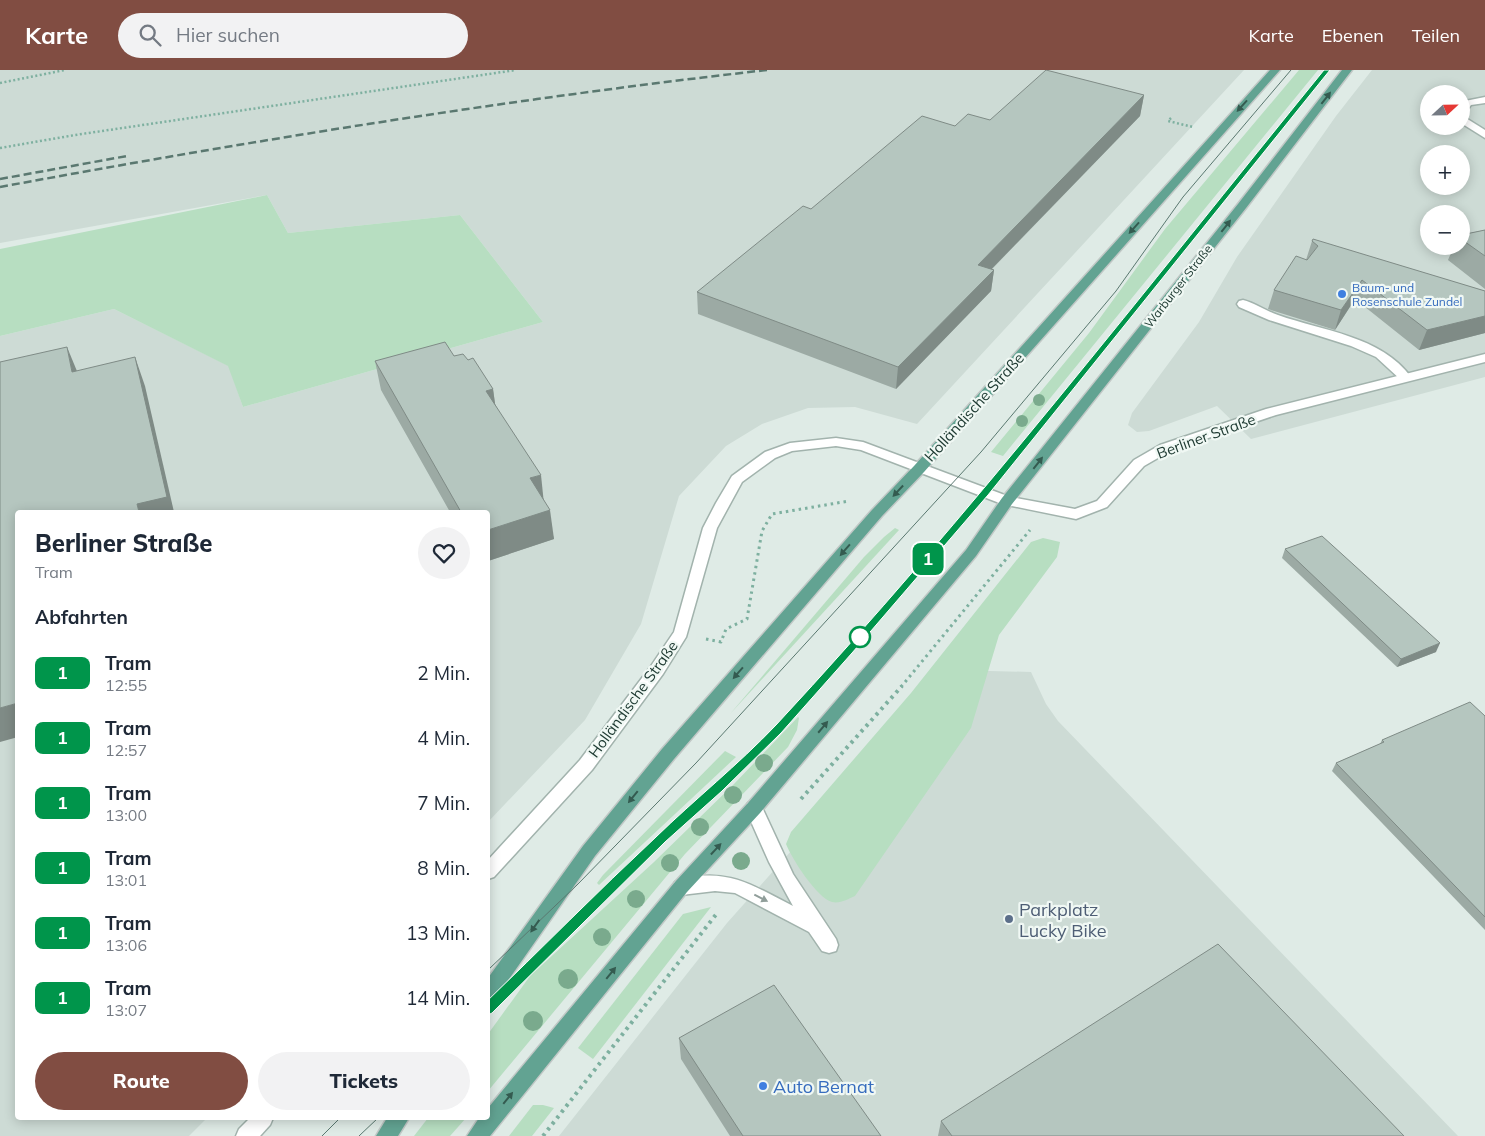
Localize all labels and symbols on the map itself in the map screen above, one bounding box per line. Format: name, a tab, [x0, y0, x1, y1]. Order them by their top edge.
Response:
north arrow	[1420, 85, 1470, 135]
one-way arrow	[1320, 92, 1331, 105]
one-way arrow	[1236, 100, 1248, 112]
one-way arrow	[1221, 220, 1232, 233]
one-way arrow	[1128, 221, 1140, 233]
street label: Warburger Straße	[1141, 242, 1215, 330]
place label: Baum- und Rosenschule Zundel	[1352, 280, 1462, 309]
marker: Baum- und Rosenschule Zundel	[1336, 288, 1348, 300]
street label: Holländische Straße	[920, 349, 1028, 465]
street label: Berliner Straße	[1154, 409, 1258, 463]
one-way arrow	[1032, 457, 1043, 470]
one-way arrow	[892, 485, 904, 497]
line badge: 1	[912, 543, 944, 575]
one-way arrow	[840, 544, 851, 556]
unlabelled marker	[849, 626, 871, 648]
street label: Holländische Straße	[584, 637, 682, 761]
one-way arrow	[733, 666, 744, 679]
one-way arrow	[818, 720, 829, 733]
one-way arrow	[628, 790, 639, 803]
one-way arrow	[710, 843, 722, 855]
one-way arrow	[754, 894, 769, 902]
place label: Parkplatz Lucky Bike	[1019, 898, 1107, 942]
marker: Parkplatz Lucky Bike	[1003, 913, 1015, 925]
one-way arrow	[530, 919, 540, 933]
one-way arrow	[606, 966, 617, 979]
place label: Auto Bernat	[773, 1075, 874, 1098]
marker: Auto Bernat	[757, 1080, 769, 1092]
one-way arrow	[503, 1092, 514, 1105]

